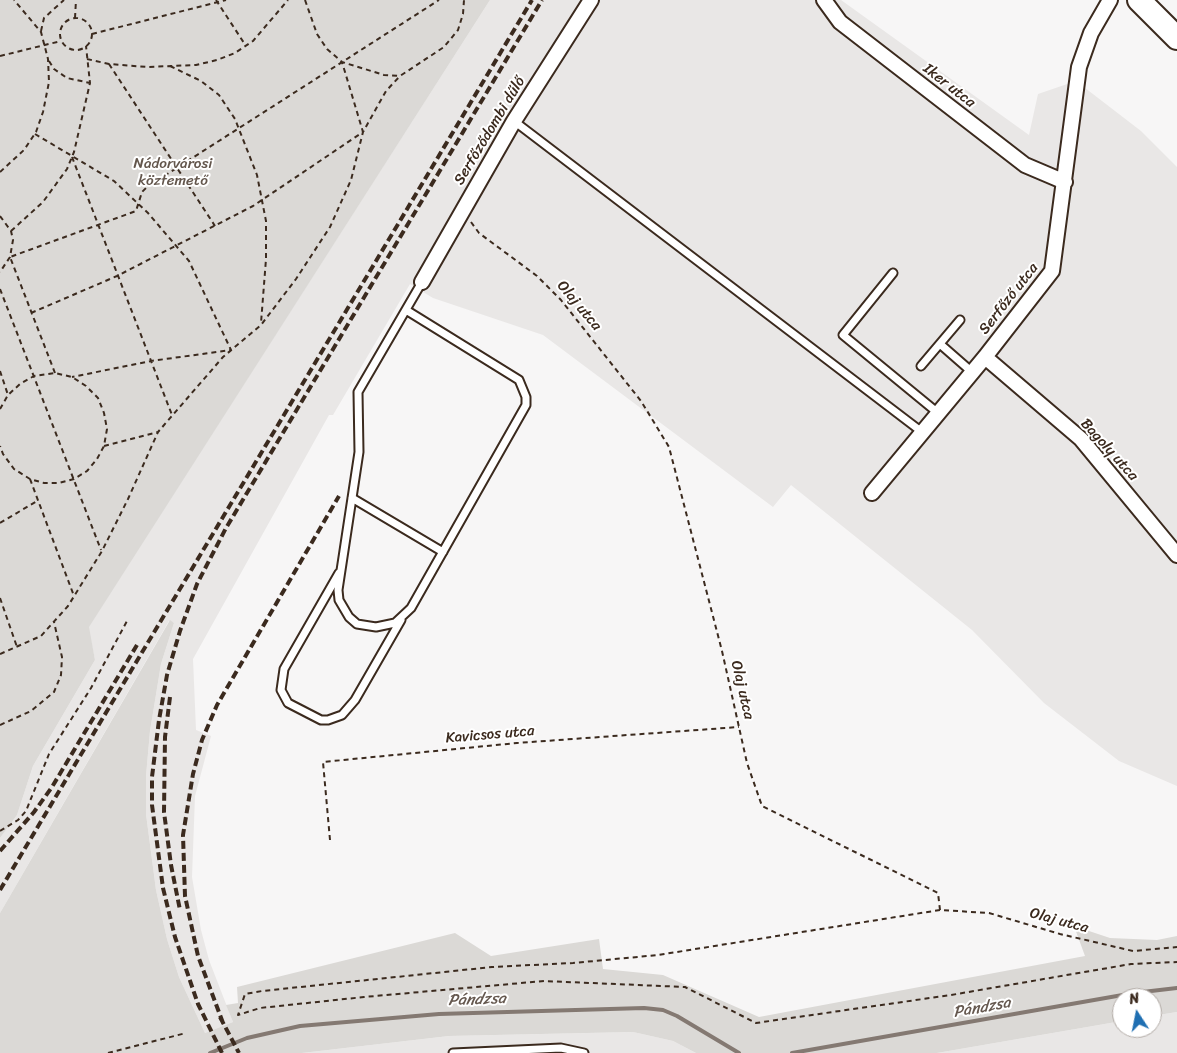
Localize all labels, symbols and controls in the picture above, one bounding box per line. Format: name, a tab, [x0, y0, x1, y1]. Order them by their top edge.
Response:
street label: Iker utca	[919, 60, 979, 112]
street label: Serfőződombi dűlő	[451, 74, 529, 188]
park label: Nádorvárosi köztemető	[134, 155, 212, 190]
street label: Serfőző utca	[976, 260, 1042, 338]
street label: Olaj utca	[553, 277, 605, 335]
street label: Bagoly utca	[1076, 415, 1142, 485]
street label: Olaj utca	[726, 659, 758, 721]
street label: Kavicsos utca	[445, 722, 535, 748]
street label: Olaj utca	[1028, 905, 1090, 937]
text: N	[1127, 986, 1141, 1012]
north arrow	[1112, 988, 1162, 1038]
water label: Pándzsa	[448, 989, 506, 1011]
water label: Pándzsa	[952, 994, 1012, 1022]

